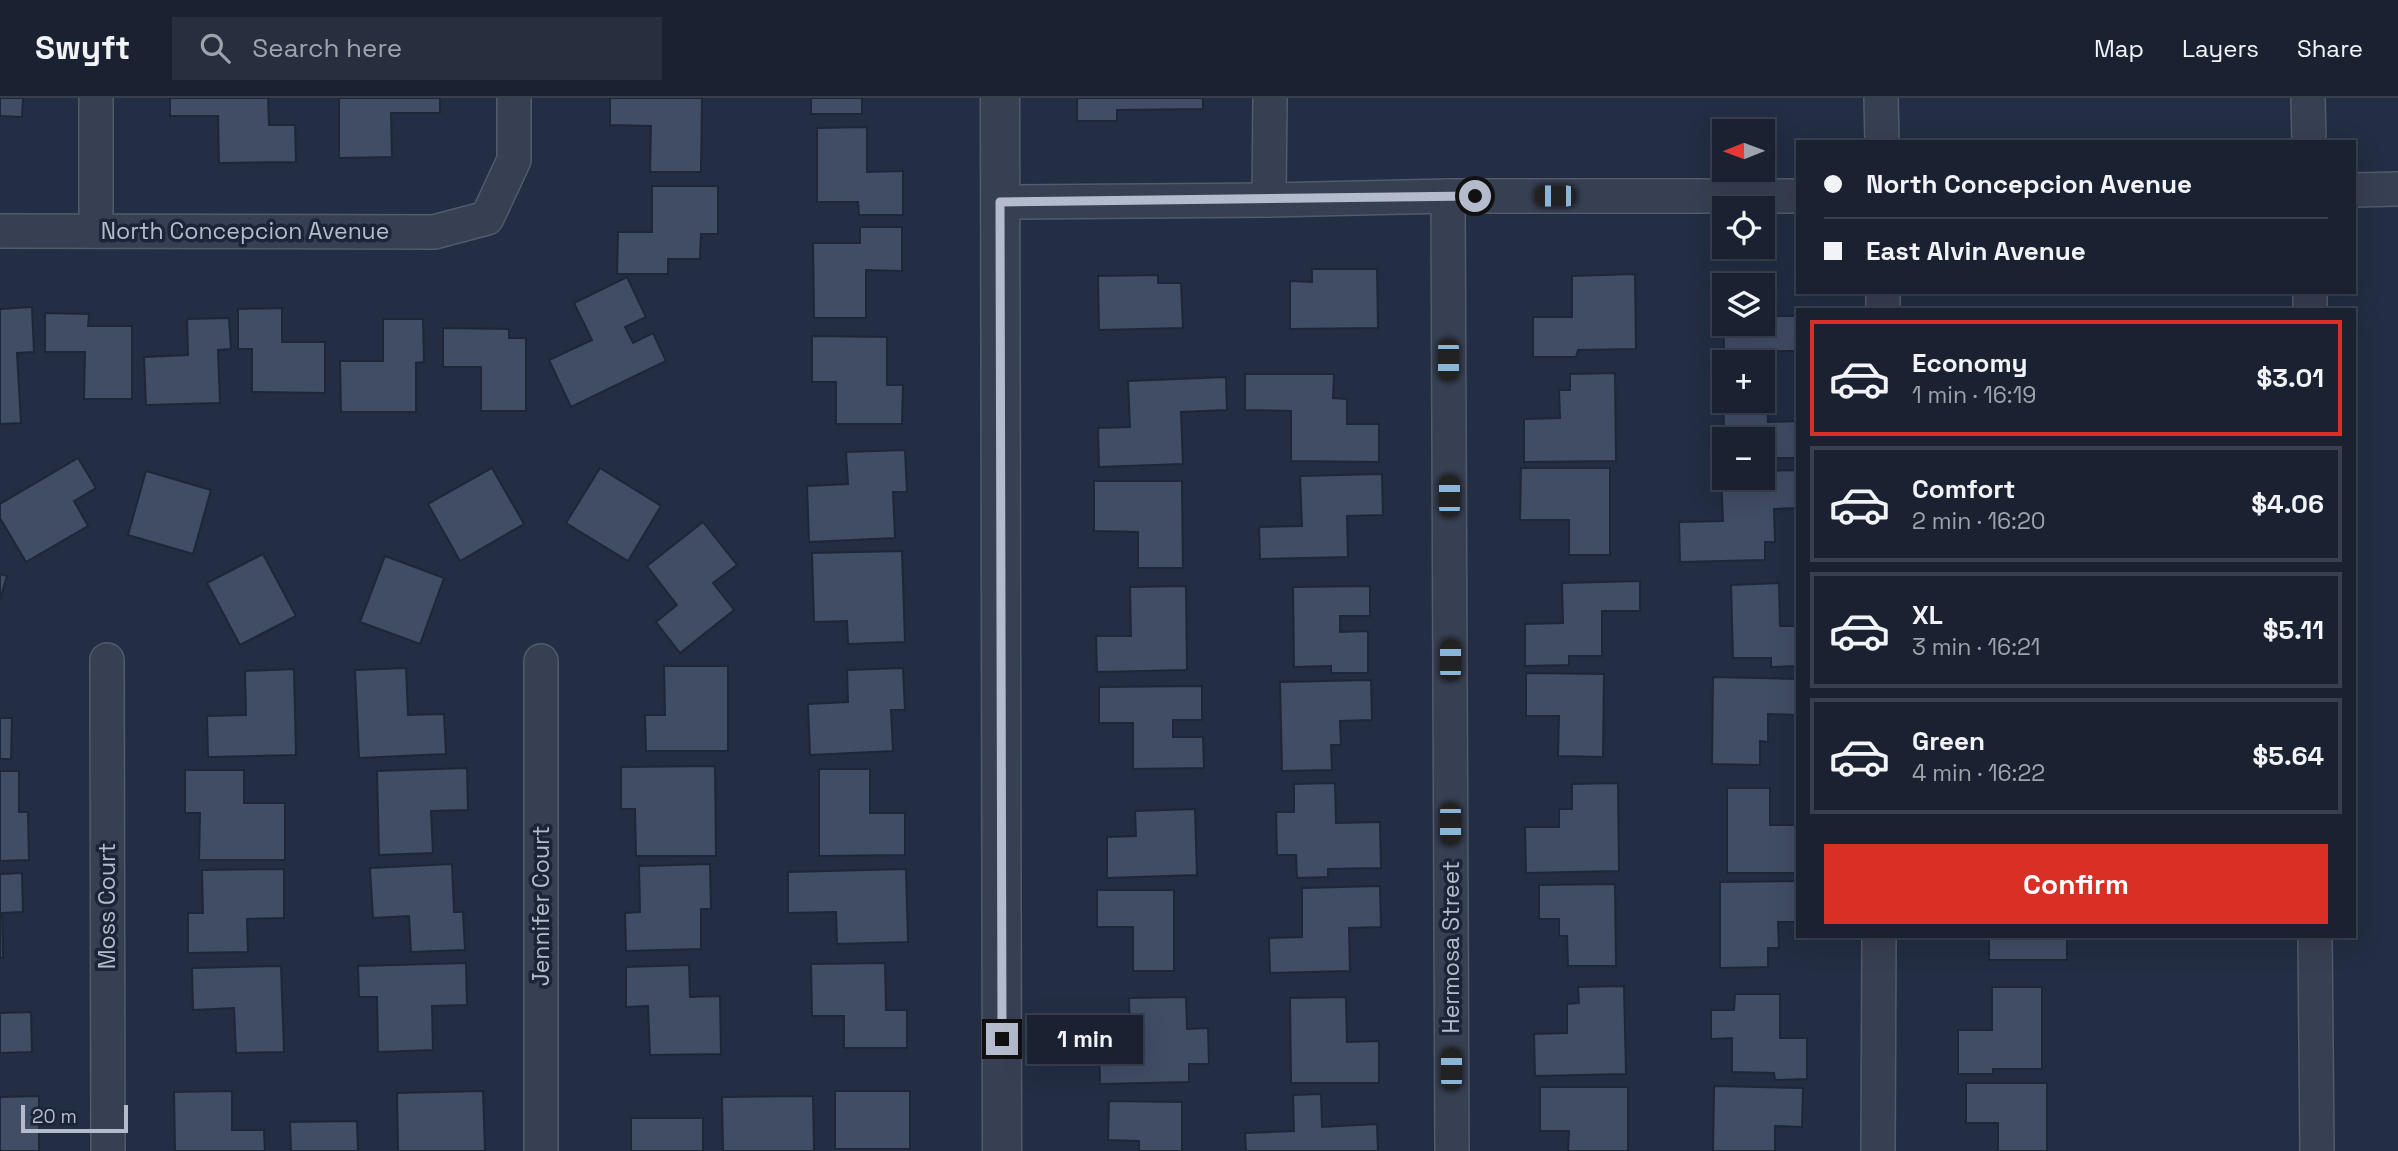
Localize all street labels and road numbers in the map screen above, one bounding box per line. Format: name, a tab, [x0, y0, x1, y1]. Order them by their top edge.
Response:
street label: North Concepcion Avenue	[101, 216, 389, 246]
street label: Jennifer Court	[526, 826, 556, 986]
street label: Moss Court	[92, 843, 122, 969]
street label: Hermosa Street	[1436, 861, 1466, 1033]

